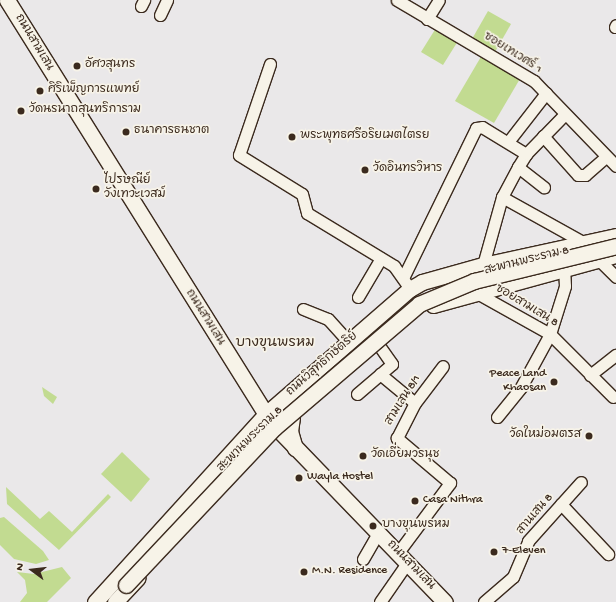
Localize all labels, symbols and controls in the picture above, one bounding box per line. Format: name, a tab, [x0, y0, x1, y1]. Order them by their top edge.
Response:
street label: ถนนสามเสน	[10, 12, 56, 74]
street label: ซอยเทเวศร์ 1	[480, 30, 544, 78]
place label: อัศวสุนทร	[85, 59, 135, 73]
marker: อัศวสุนทร	[72, 61, 82, 71]
place label: ศิริเพ็ญการแพทย์	[48, 84, 140, 98]
marker: ศิริเพ็ญการแพทย์	[35, 86, 45, 96]
place label: วัดนรนาถสุนทริการาม	[29, 104, 141, 118]
marker: วัดนรนาถสุนทริการาม	[16, 106, 26, 116]
place label: ธนาคารธนชาต	[134, 125, 209, 139]
marker: ธนาคารธนชาต	[121, 127, 131, 137]
place label: พระพุทธศรีอริยเมตไตรย	[300, 130, 430, 144]
marker: พระพุทธศรีอริยเมตไตรย	[287, 132, 297, 142]
place label: วัดอินทรวิหาร	[373, 163, 443, 177]
marker: วัดอินทรวิหาร	[360, 165, 370, 175]
place label: ไปรษณีย์ วังเทวะเวสม์	[104, 175, 166, 203]
marker: ไปรษณีย์ วังเทวะเวสม์	[91, 184, 101, 194]
street label: สะพานพระราม 8	[483, 245, 571, 279]
street label: ซอยสามเสน 8	[492, 283, 560, 331]
street label: ถนนสามเสน	[181, 287, 227, 349]
street label: ถนนวิสุทธิกษัตริย์	[284, 330, 362, 400]
district label: บางขุนพรหม	[236, 336, 314, 352]
place label: Peace Land Khaosan	[490, 368, 546, 396]
street label: สามเสน 8/1	[383, 373, 425, 429]
marker: Peace Land Khaosan	[549, 377, 559, 387]
street label: สะพานพระราม 8	[215, 404, 287, 476]
place label: วัดใหม่อมตรส	[509, 429, 581, 443]
marker: วัดใหม่อมตรส	[584, 431, 594, 441]
place label: วัดเอี่ยมวรนุช	[371, 449, 439, 463]
marker: วัดเอี่ยมวรนุช	[358, 451, 368, 461]
place label: Wayla Hostel	[307, 471, 373, 485]
marker: Wayla Hostel	[294, 473, 304, 483]
street label: สานเสน 8	[515, 492, 557, 538]
place label: Casa Nithra	[423, 494, 483, 508]
marker: Casa Nithra	[410, 496, 420, 506]
place label: บางขุนพรหม	[382, 519, 450, 533]
marker: บางขุนพรหม	[367, 520, 379, 532]
street label: ถนนสามเสน	[383, 538, 437, 594]
place label: 7-Eleven	[502, 545, 546, 559]
marker: 7-Eleven	[489, 547, 499, 557]
north arrow	[12, 550, 52, 590]
text: N	[14, 562, 27, 572]
place label: M.N. Residence	[312, 565, 387, 579]
marker: M.N. Residence	[299, 567, 309, 577]

